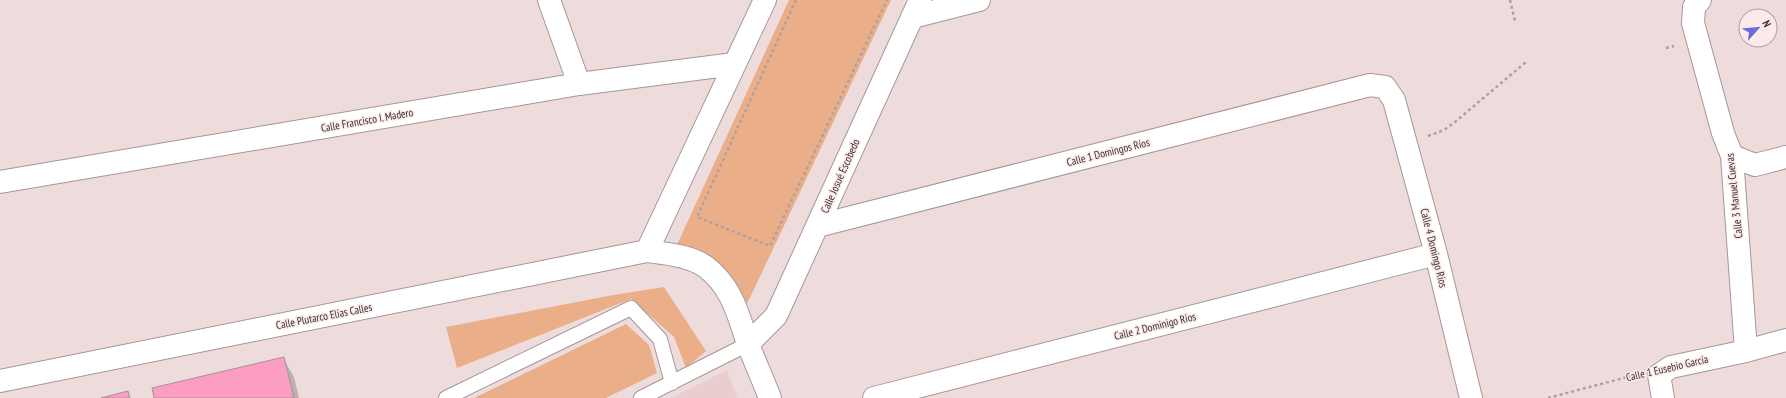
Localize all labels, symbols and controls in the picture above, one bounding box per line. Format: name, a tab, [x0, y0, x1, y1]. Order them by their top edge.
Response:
north arrow	[1738, 8, 1778, 48]
text: N	[1759, 18, 1775, 29]
street label: Calle Francisco I. Madero	[320, 105, 415, 135]
street label: Calle 1 Domingos Ríos	[1065, 135, 1151, 169]
street label: Calle Josué Escobedo	[817, 136, 863, 215]
street label: Calle 3 Manuel Cuevas	[1723, 153, 1745, 239]
street label: Calle 4 Domingo Ríos	[1417, 207, 1451, 289]
street label: Calle Plutarco Elías Calles	[275, 300, 374, 332]
street label: Calle 2 Dominigo Ríos	[1113, 309, 1198, 343]
street label: Calle 1 Eusebio García	[1624, 352, 1710, 384]

